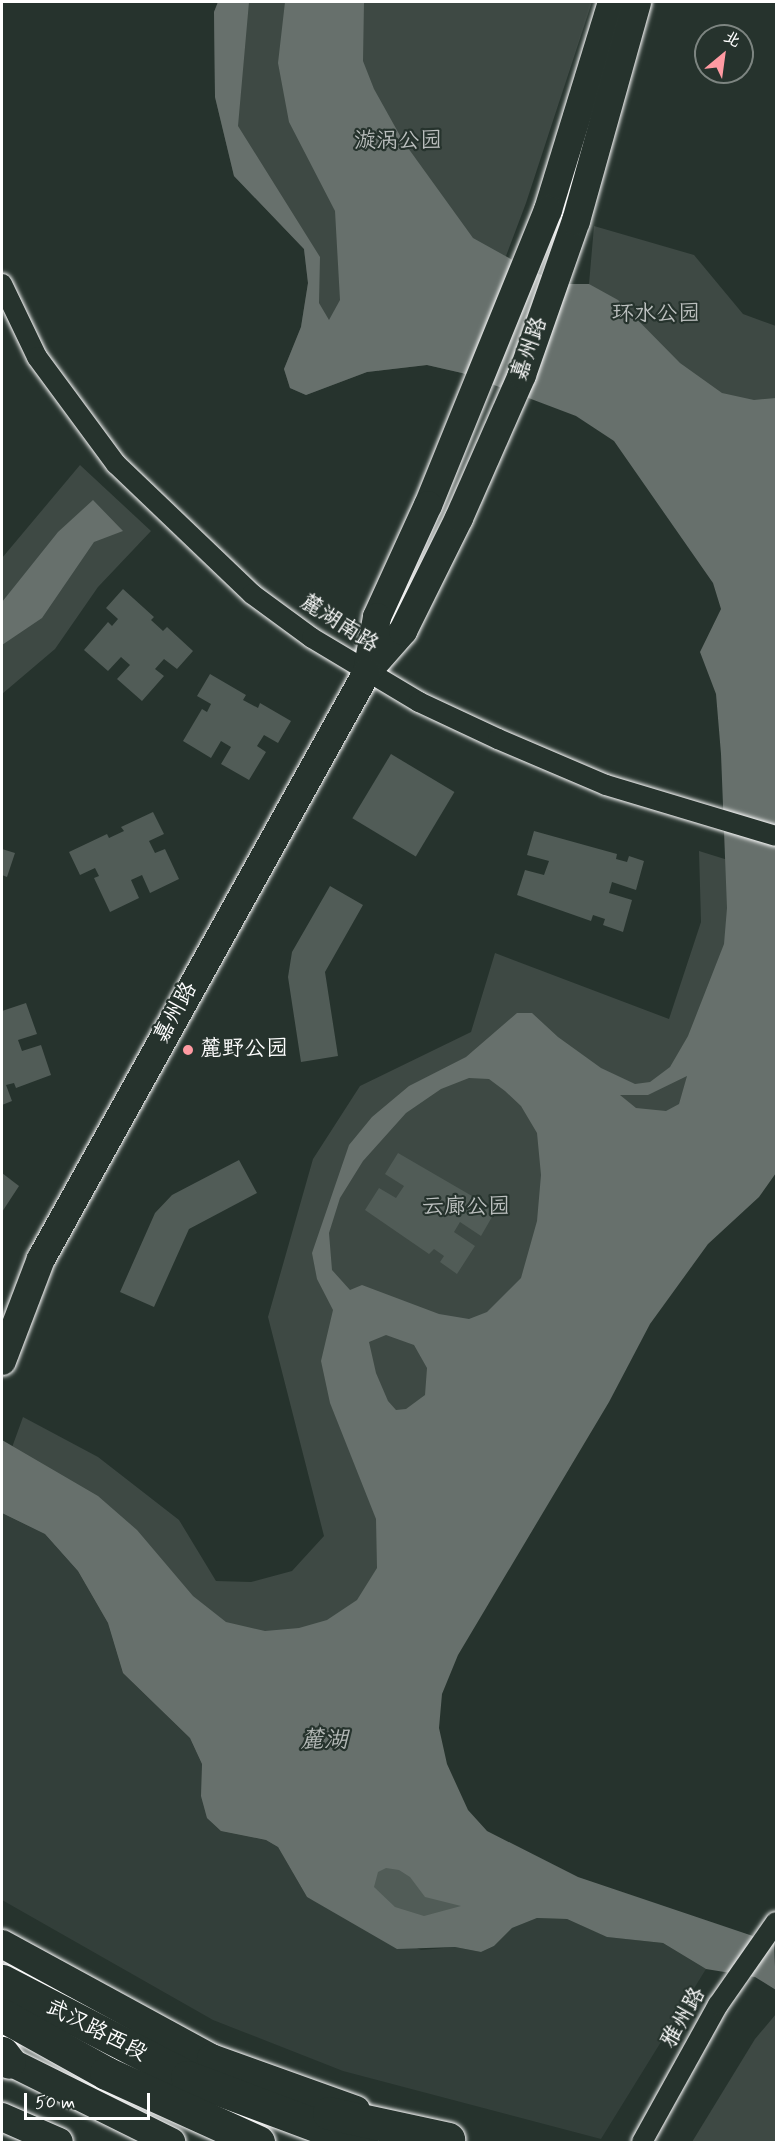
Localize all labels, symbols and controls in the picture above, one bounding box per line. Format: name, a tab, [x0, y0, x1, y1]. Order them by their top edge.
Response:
north arrow	[694, 24, 754, 84]
text: 北	[720, 26, 744, 53]
park label: 漩涡公园	[354, 129, 442, 155]
park label: 环水公园	[612, 302, 700, 328]
street label: 嘉州路	[506, 313, 554, 385]
street label: 麓湖南路	[295, 589, 383, 659]
street label: 嘉州路	[148, 978, 204, 1048]
place label: 麓野公园	[200, 1037, 288, 1063]
marker: 麓野公园	[181, 1043, 195, 1057]
park label: 云廊公园	[422, 1195, 510, 1221]
water label: 麓湖	[300, 1727, 348, 1755]
street label: 雅州路	[656, 1983, 712, 2053]
street label: 武汉路西段	[41, 1994, 151, 2068]
scale bar	[27, 2081, 153, 2119]
text: 50 m	[35, 2091, 75, 2115]

